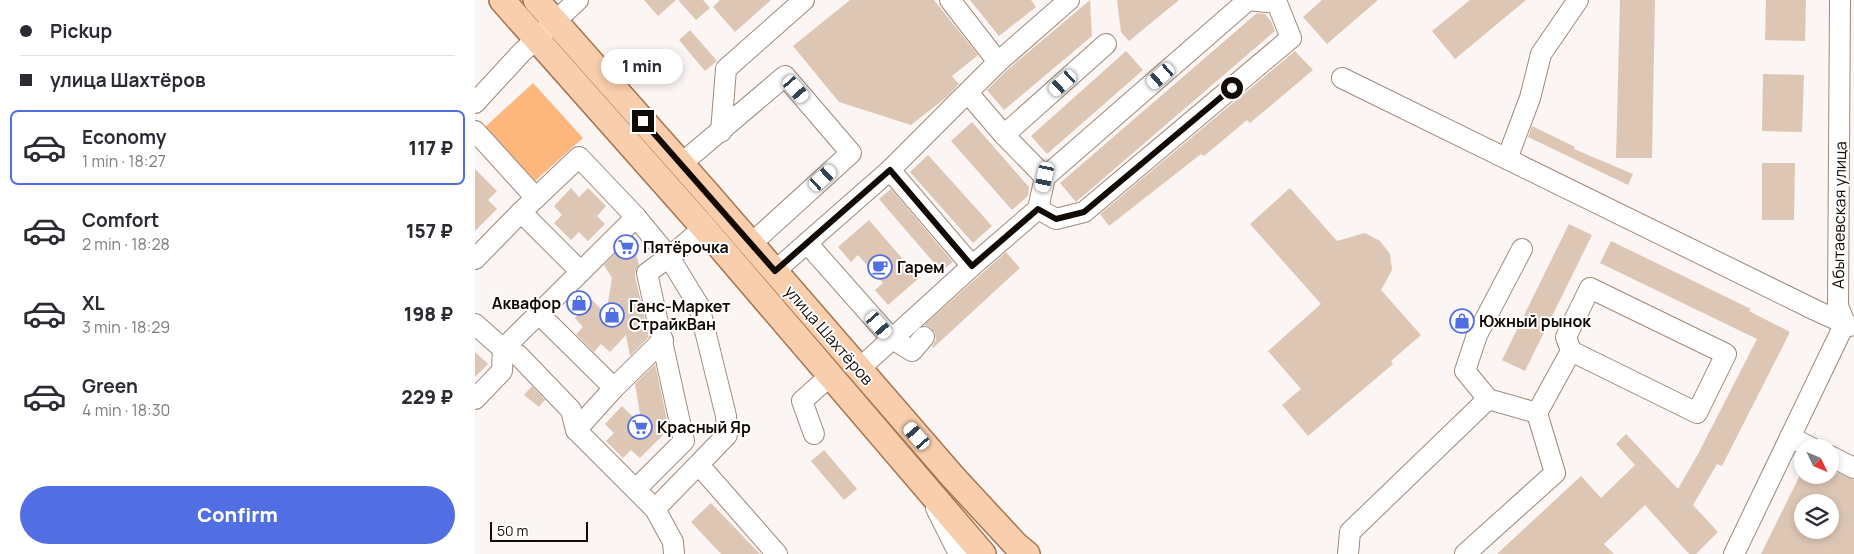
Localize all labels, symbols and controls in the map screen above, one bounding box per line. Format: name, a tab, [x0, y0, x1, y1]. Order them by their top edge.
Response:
text: Pickup	[50, 18, 112, 44]
callout: 1 min	[602, 48, 684, 84]
text: 1 min	[622, 55, 662, 77]
car	[1144, 60, 1177, 92]
text: улица Шахтёров	[50, 67, 206, 93]
car	[1046, 67, 1079, 99]
car	[780, 73, 811, 105]
route start	[1221, 77, 1243, 99]
route end	[632, 110, 654, 132]
text: Economy	[82, 124, 166, 150]
icon: car	[22, 125, 67, 170]
text: 117 ₽	[409, 135, 453, 161]
street label: Абытаевская улица	[1827, 141, 1851, 289]
text: 1 min · 18:27	[82, 150, 166, 172]
car	[1034, 161, 1055, 193]
car	[806, 162, 839, 194]
text: Comfort	[82, 207, 159, 233]
icon: car	[22, 208, 67, 253]
text: 157 ₽	[406, 218, 453, 244]
text: 2 min · 18:28	[82, 233, 170, 255]
supermarket icon: Пятёрочка	[613, 234, 639, 260]
place label: Пятёрочка	[643, 236, 729, 258]
cafe icon: Гарем	[867, 254, 893, 280]
place label: Гарем	[897, 256, 945, 278]
street label: улица Шахтёров	[780, 281, 879, 390]
text: XL	[82, 290, 105, 316]
shop icon: Аквафор	[566, 290, 592, 316]
icon: car	[22, 291, 67, 336]
place label: Аквафор	[492, 292, 561, 314]
place label: Ганс-Маркет СтрайкВан	[629, 295, 731, 335]
text: 198 ₽	[404, 301, 453, 327]
shop icon: Ганс-Маркет СтрайкВан	[599, 302, 625, 328]
shop icon: Южный рынок	[1449, 308, 1475, 334]
car	[863, 309, 894, 341]
place label: Южный рынок	[1479, 310, 1591, 332]
text: 3 min · 18:29	[82, 316, 170, 338]
text: Green	[82, 373, 138, 399]
icon: car	[22, 374, 67, 419]
text: 229 ₽	[401, 384, 453, 410]
text: 4 min · 18:30	[82, 399, 170, 421]
supermarket icon: Красный Яр	[627, 414, 653, 440]
place label: Красный Яр	[657, 416, 751, 438]
car	[901, 420, 932, 452]
north arrow	[1794, 439, 1839, 484]
map controls	[1794, 439, 1839, 539]
button: Confirm	[20, 486, 455, 544]
button: layers	[1794, 494, 1839, 539]
scale bar	[490, 519, 587, 542]
text: 50 m	[497, 521, 528, 540]

